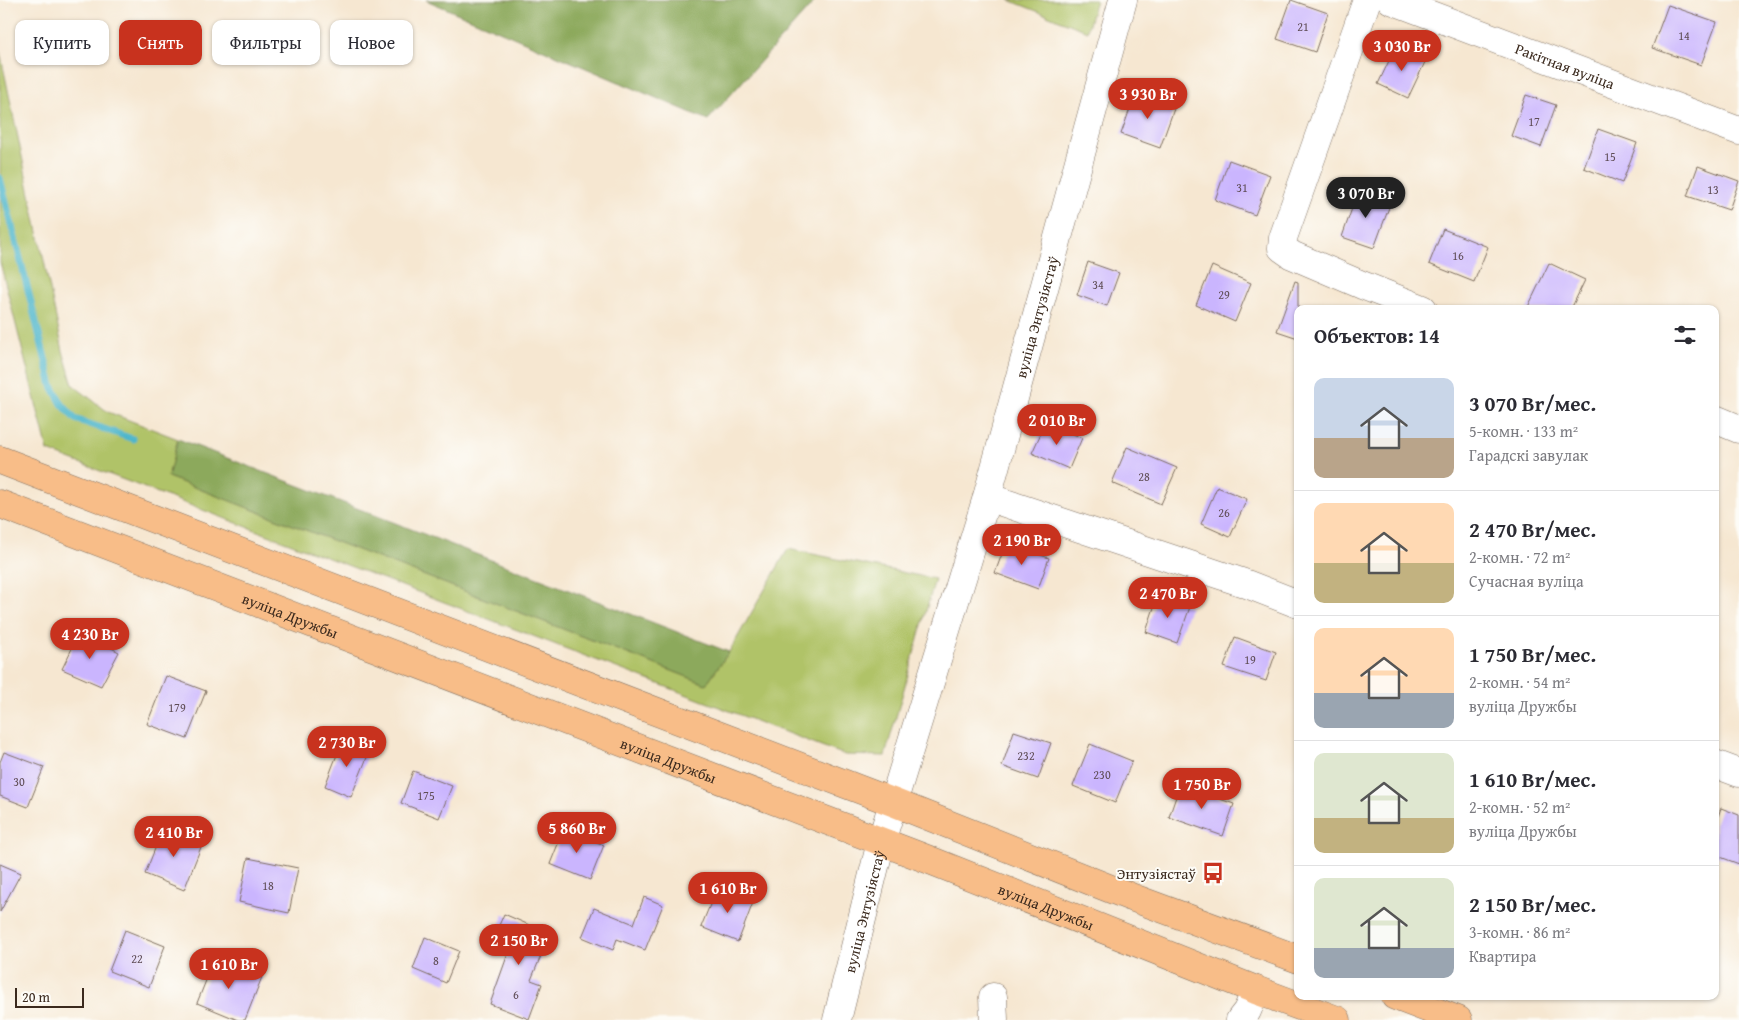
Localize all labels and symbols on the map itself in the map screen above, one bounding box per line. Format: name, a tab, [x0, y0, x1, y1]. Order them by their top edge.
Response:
house number: 21	[1297, 18, 1309, 35]
house number: 14	[1678, 27, 1690, 44]
pin: 3 030 Br	[1350, 30, 1454, 72]
street label: Ракітная вуліца	[1512, 37, 1618, 94]
pin: 3 930 Br	[1096, 78, 1200, 120]
house number: 17	[1528, 113, 1540, 130]
house number: 15	[1604, 148, 1616, 165]
pin: 3 070 Br	[1314, 176, 1418, 219]
house number: 31	[1236, 179, 1248, 196]
house number: 13	[1707, 181, 1719, 198]
house number: 16	[1452, 247, 1464, 264]
street label: вуліца Энтузіястаў	[1010, 253, 1063, 380]
house number: 34	[1092, 276, 1104, 293]
house number: 29	[1218, 286, 1230, 303]
pin: 2 010 Br	[1005, 404, 1109, 446]
house number: 28	[1138, 468, 1150, 485]
house number: 26	[1218, 504, 1230, 521]
pin: 2 190 Br	[970, 524, 1074, 566]
pin: 2 470 Br	[1116, 576, 1220, 619]
street label: вуліца Дружбы	[240, 587, 342, 643]
pin: 4 230 Br	[38, 618, 142, 660]
house number: 19	[1244, 651, 1256, 668]
house number: 179	[168, 699, 186, 716]
pin: 2 730 Br	[295, 726, 399, 768]
street label: вуліца Дружбы	[618, 732, 720, 788]
house number: 232	[1017, 747, 1035, 764]
house number: 230	[1093, 766, 1111, 783]
pin: 1 750 Br	[1150, 768, 1254, 810]
house number: 30	[13, 773, 25, 790]
house number: 175	[417, 787, 435, 804]
pin: 5 860 Br	[525, 812, 629, 854]
pin: 2 410 Br	[122, 816, 226, 858]
street label: вуліца Энтузіястаў	[839, 847, 889, 975]
bus stop icon: Энтузіястаў	[1200, 860, 1226, 886]
place label: Энтузіястаў	[1117, 863, 1196, 884]
pin: 1 610 Br	[676, 872, 780, 914]
house number: 18	[262, 877, 274, 894]
street label: вуліца Дружбы	[995, 878, 1097, 935]
pin: 2 150 Br	[467, 924, 571, 966]
pin: 1 610 Br	[177, 948, 281, 990]
house number: 22	[131, 950, 143, 967]
house number: 8	[433, 952, 439, 969]
scale bar	[15, 985, 84, 1008]
house number: 6	[513, 986, 519, 1003]

